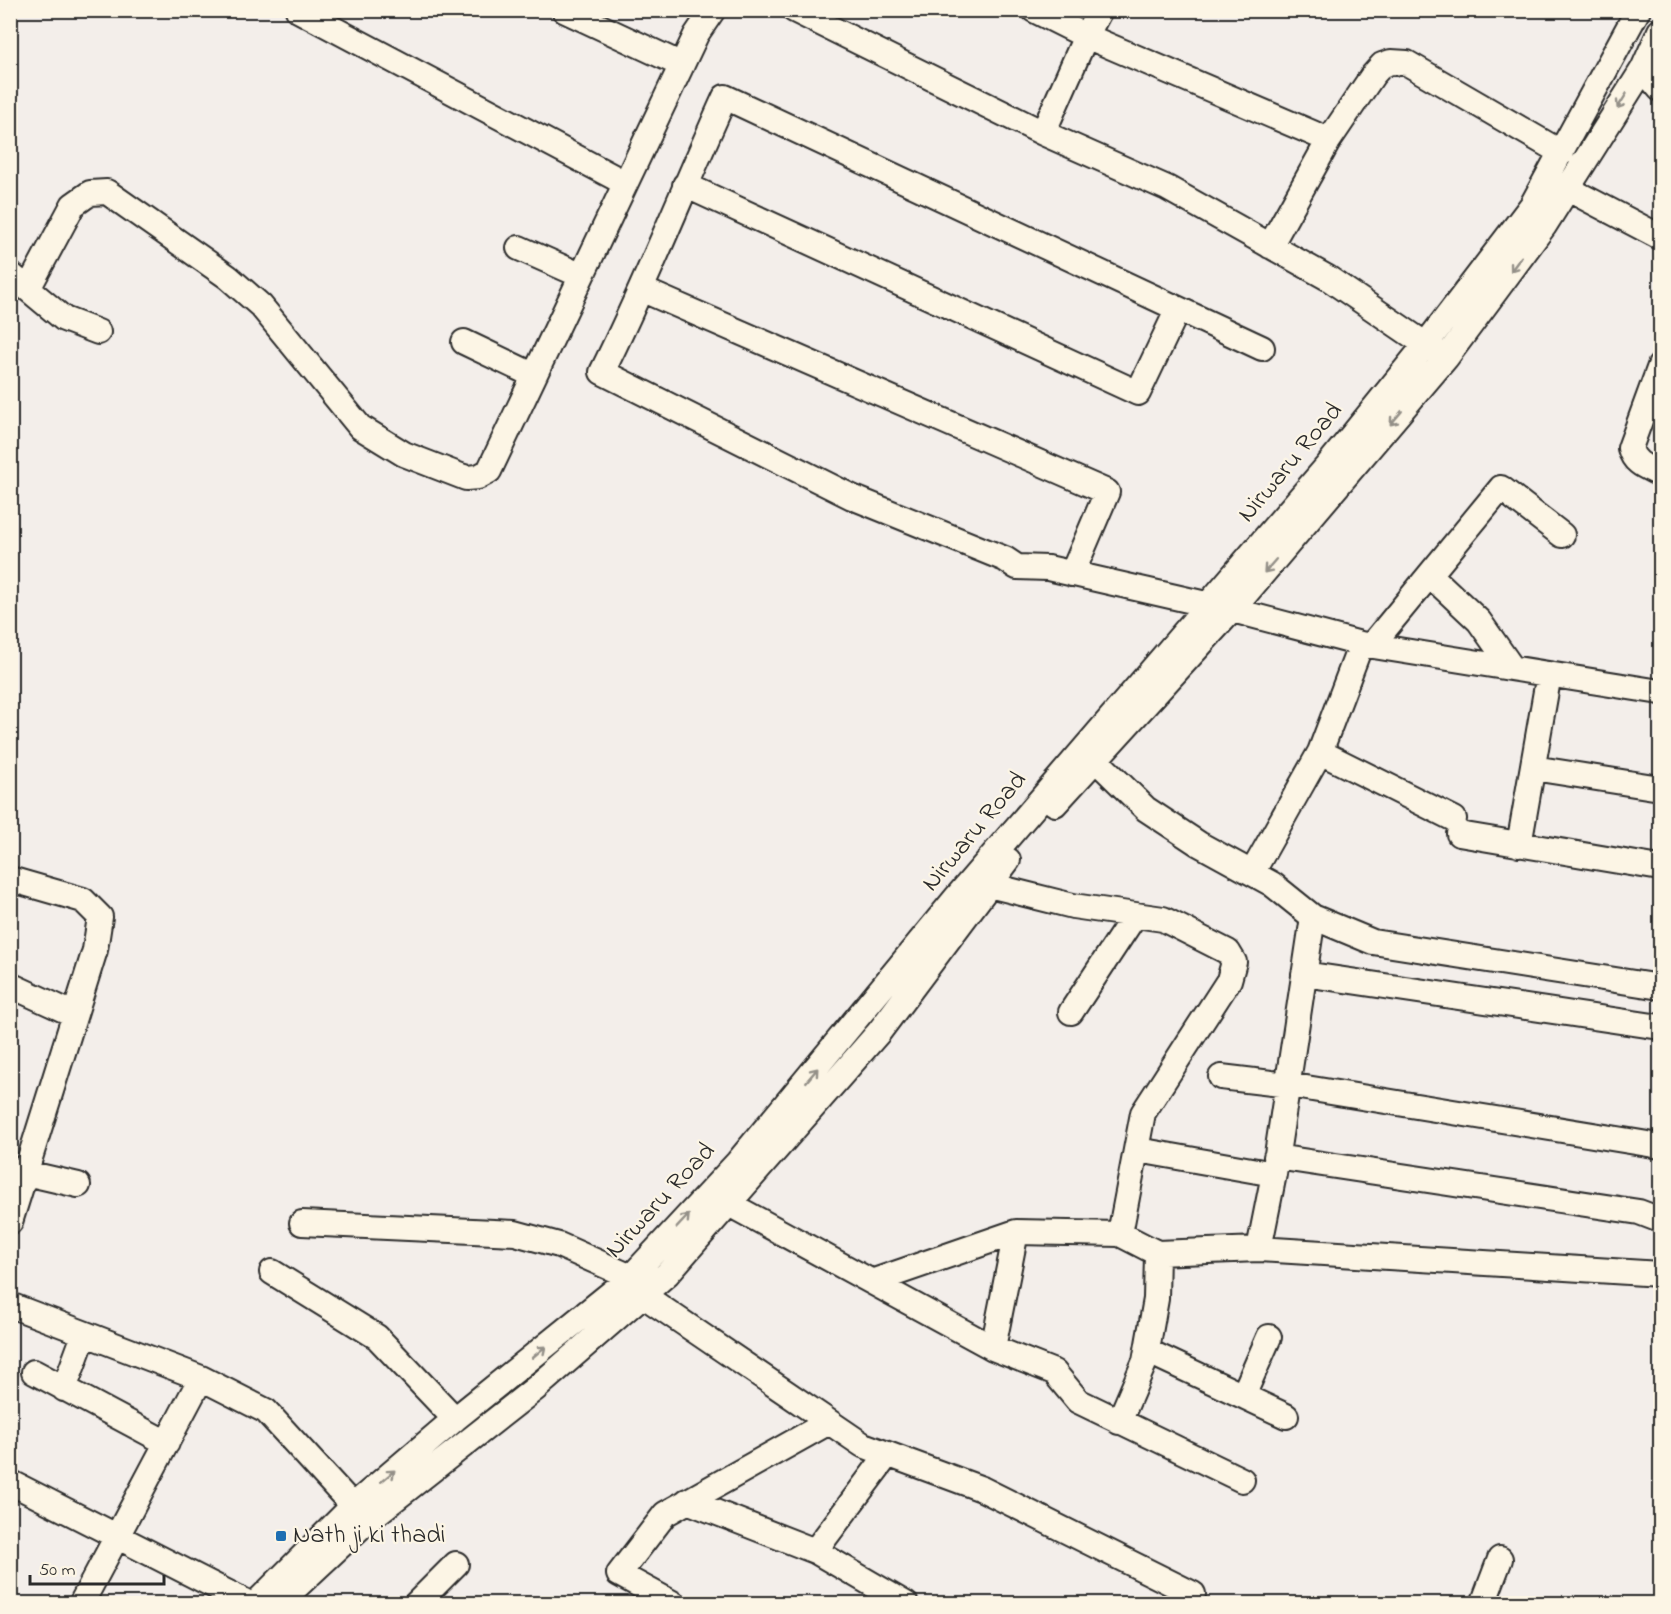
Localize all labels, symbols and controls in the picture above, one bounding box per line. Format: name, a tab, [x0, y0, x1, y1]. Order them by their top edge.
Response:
one-way arrow	[1616, 92, 1628, 109]
one-way arrow	[1509, 255, 1522, 271]
street label: Nirwaru Road	[1229, 394, 1353, 532]
one-way arrow	[1389, 410, 1403, 425]
one-way arrow	[1263, 558, 1276, 574]
street label: Nirwaru Road	[913, 763, 1037, 901]
one-way arrow	[805, 1067, 818, 1083]
street label: Nirwaru Road	[597, 1134, 725, 1268]
one-way arrow	[676, 1214, 690, 1229]
one-way arrow	[531, 1345, 546, 1359]
one-way arrow	[380, 1469, 395, 1483]
place label: Nath ji ki thadi	[293, 1517, 446, 1555]
marker: Nath ji ki thadi	[274, 1529, 288, 1543]
scale bar	[30, 1548, 164, 1586]
text: 50 m	[39, 1558, 76, 1584]

